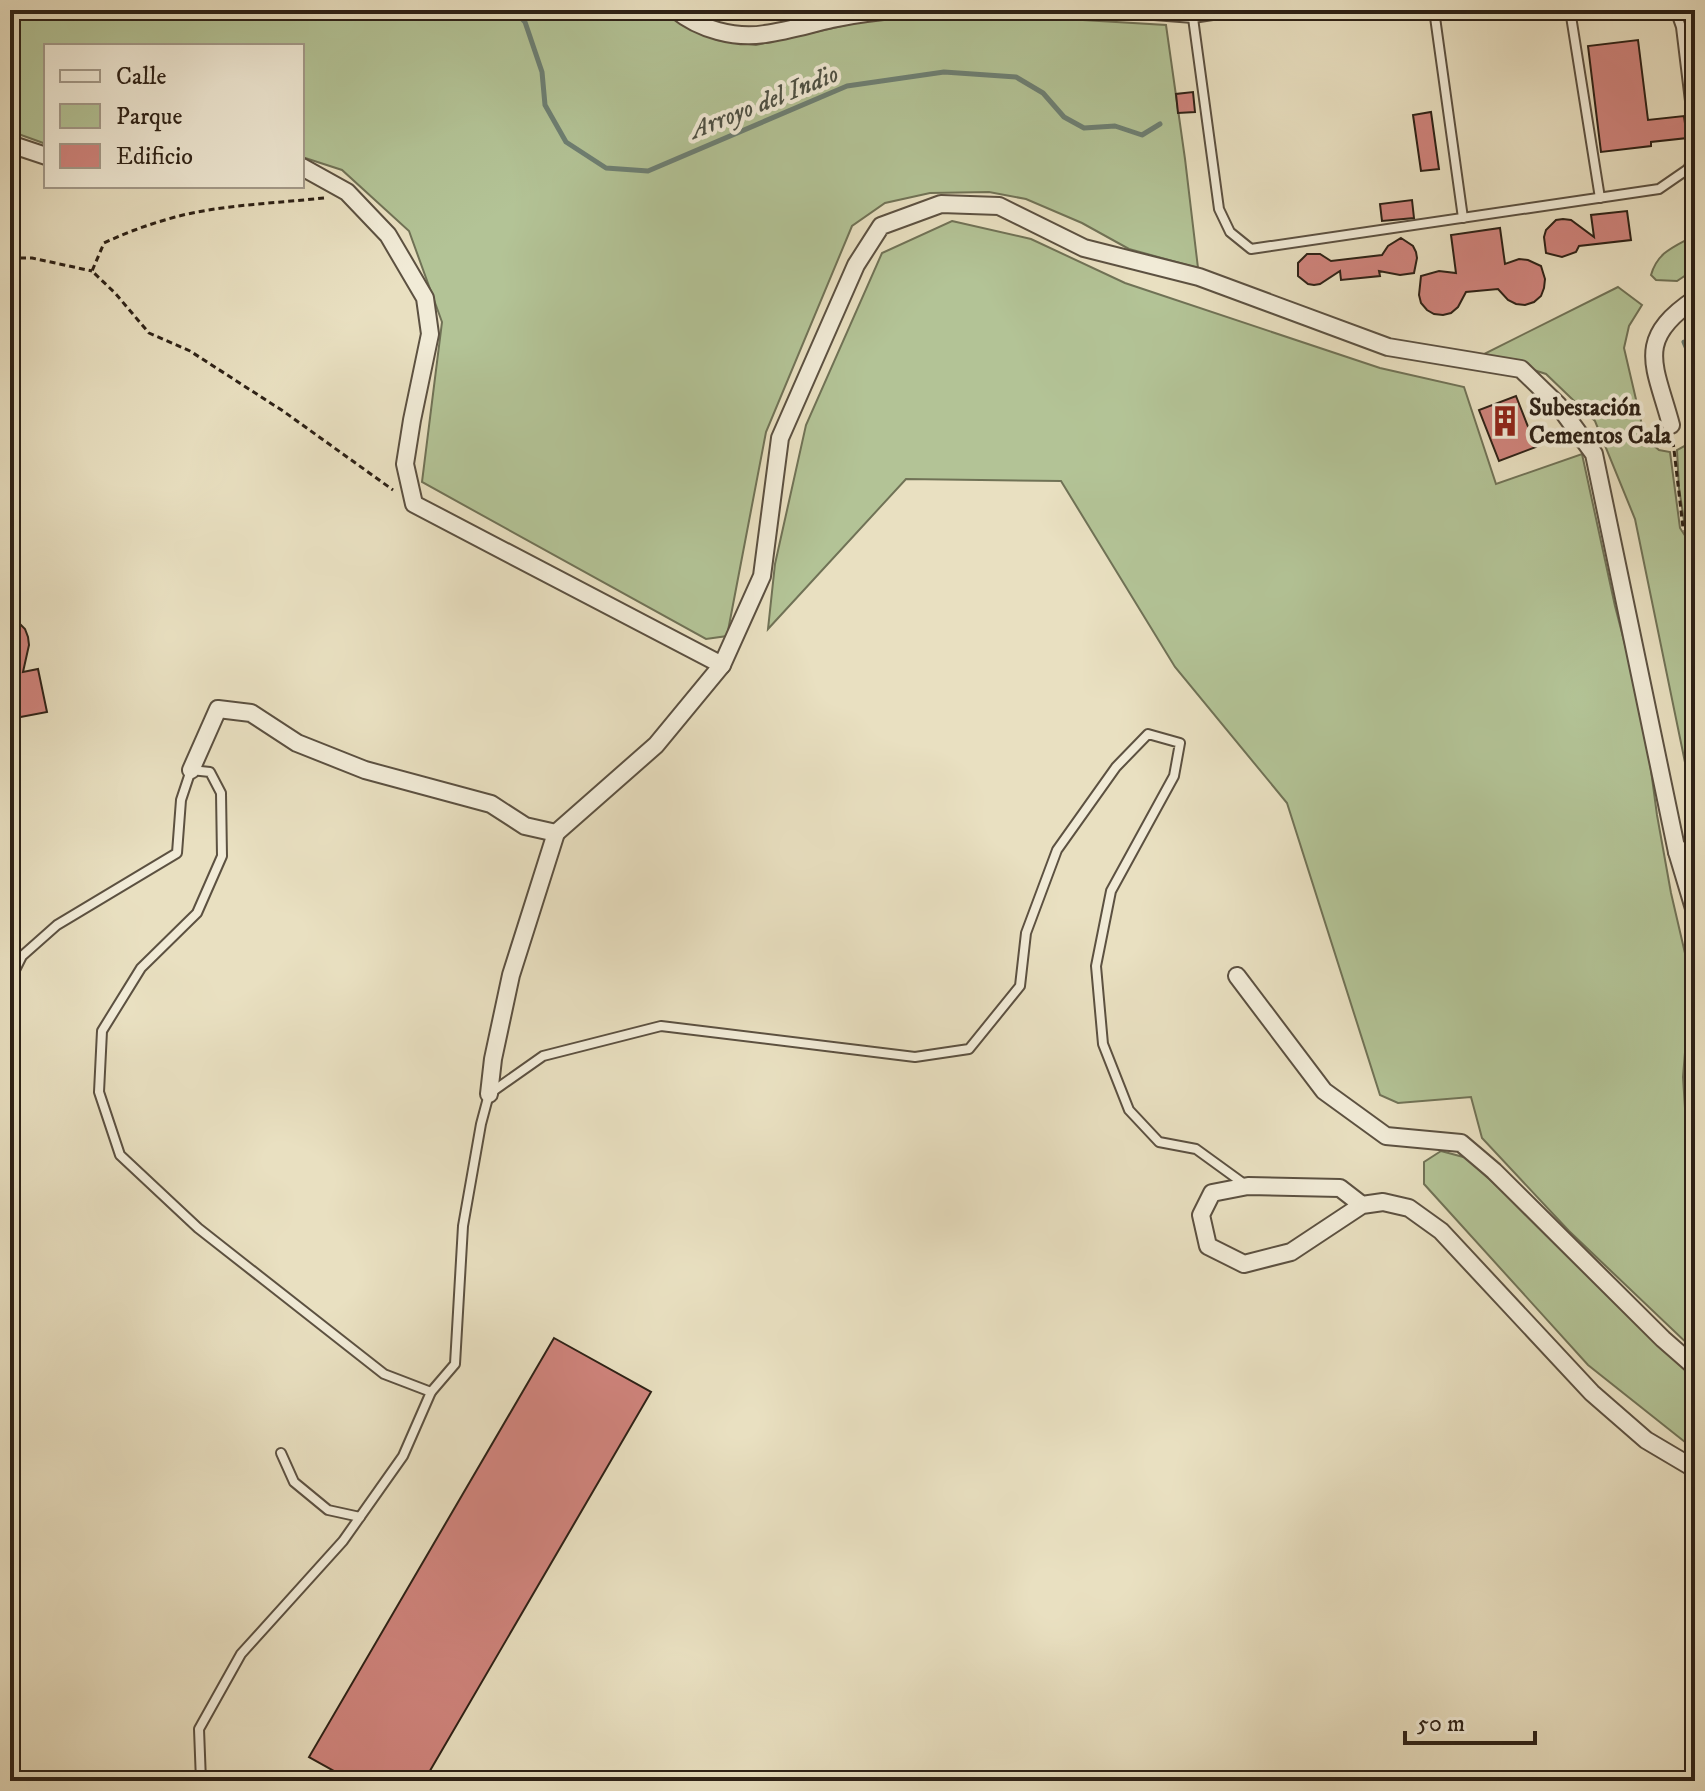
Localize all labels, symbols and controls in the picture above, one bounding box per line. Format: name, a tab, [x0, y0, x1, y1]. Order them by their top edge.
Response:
legend	[44, 44, 304, 188]
water label: Arroyo del Indio	[683, 58, 844, 148]
text: Calle	[116, 62, 166, 92]
text: Parque	[116, 102, 182, 132]
text: Edificio	[116, 142, 193, 172]
place label: Subestación Cementos Cala	[1529, 393, 1672, 451]
building icon: Subestación Cementos Cala	[1488, 404, 1522, 438]
scale bar	[1405, 1695, 1535, 1745]
text: 50 m	[1417, 1709, 1465, 1739]

